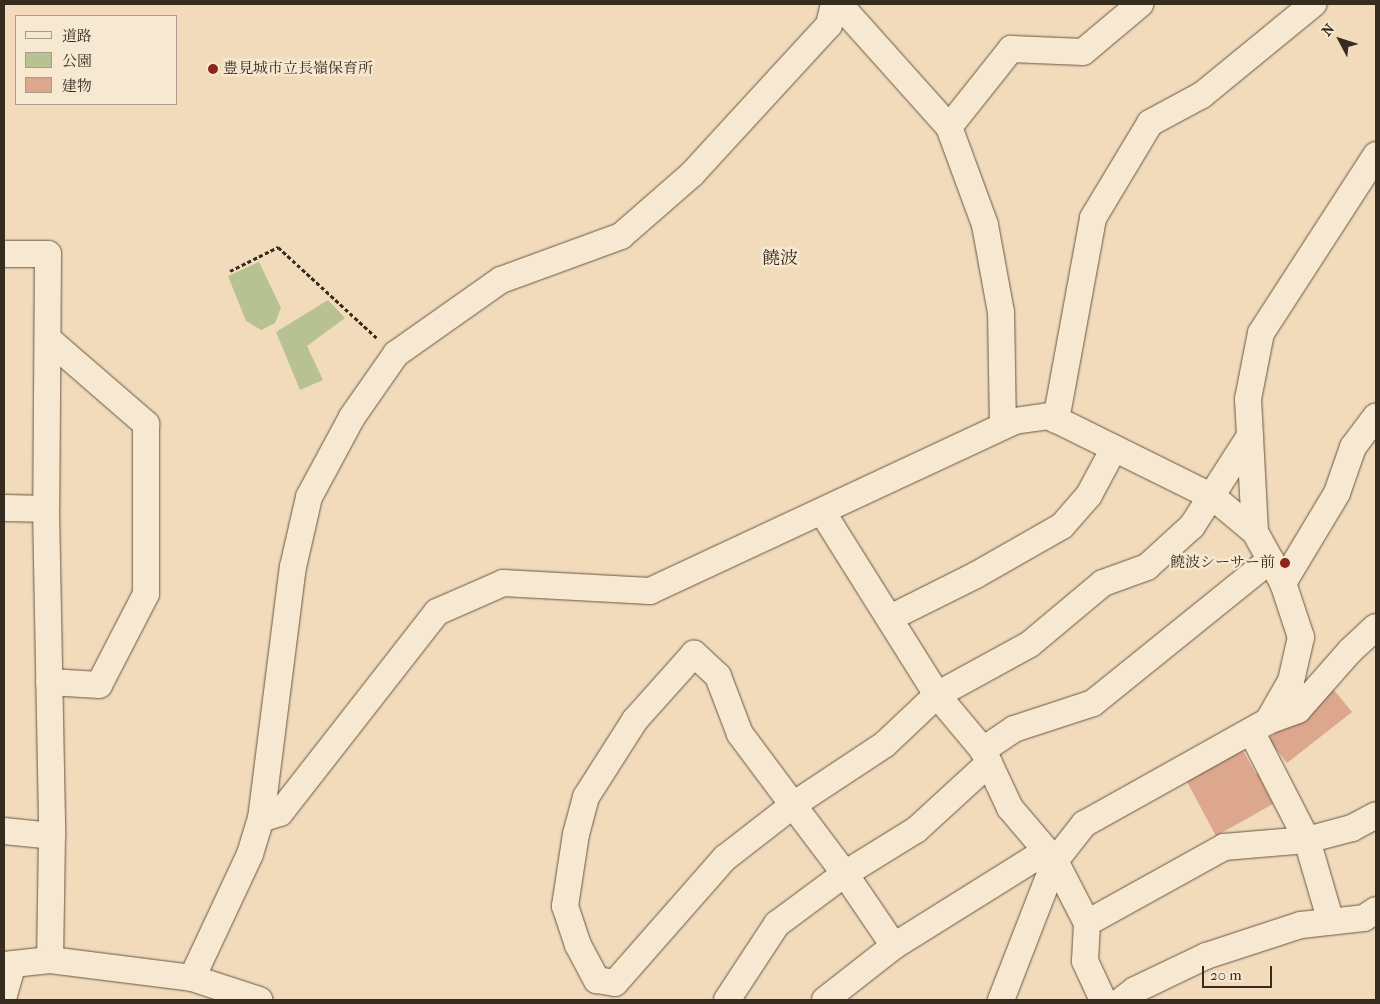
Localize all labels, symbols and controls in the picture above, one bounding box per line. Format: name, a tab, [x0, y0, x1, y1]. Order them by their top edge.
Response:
legend	[15, 15, 178, 105]
north arrow	[1315, 15, 1365, 65]
text: N	[1318, 21, 1338, 40]
text: 道路	[62, 27, 92, 45]
text: 公園	[62, 52, 92, 70]
place label: 豊見城市立長嶺保育所	[223, 60, 373, 78]
marker: 豊見城市立長嶺保育所	[207, 63, 219, 75]
text: 建物	[62, 77, 92, 95]
district label: 饒波	[762, 248, 798, 270]
place label: 饒波シーサー前	[1170, 554, 1275, 572]
marker: 饒波シーサー前	[1279, 557, 1291, 569]
scale bar	[1205, 956, 1275, 988]
text: 20 m	[1210, 966, 1242, 984]

